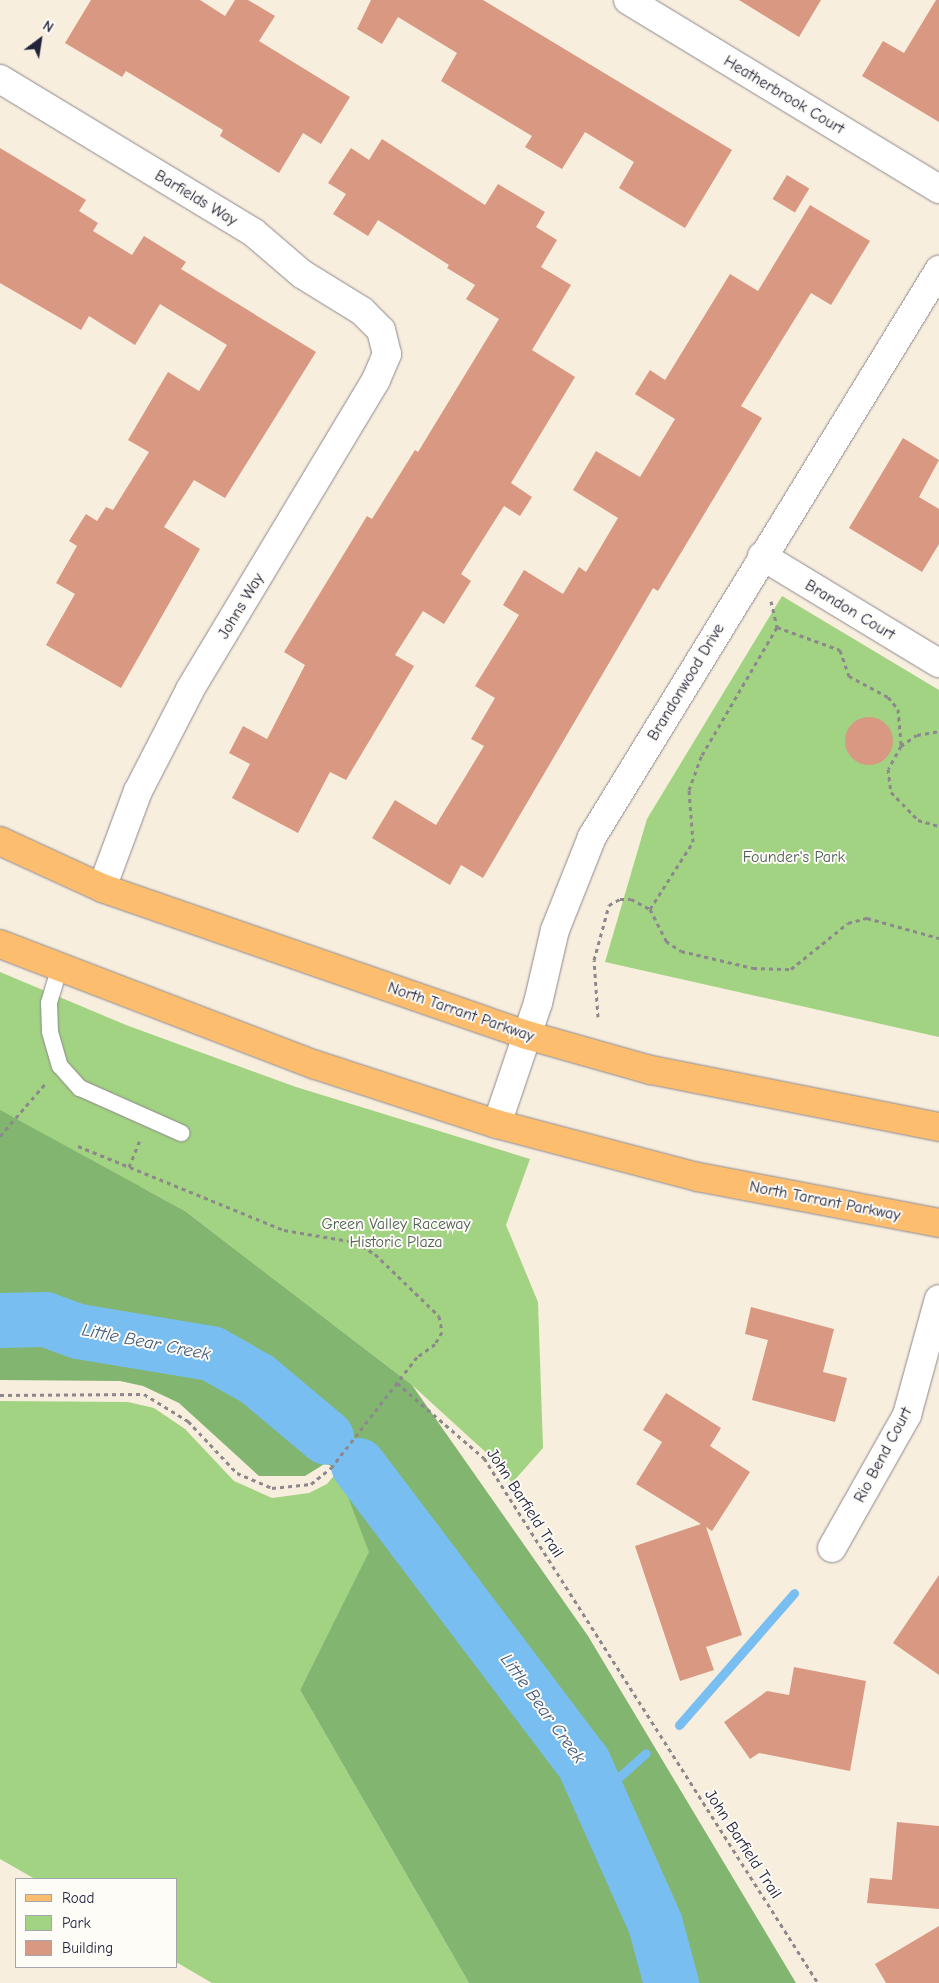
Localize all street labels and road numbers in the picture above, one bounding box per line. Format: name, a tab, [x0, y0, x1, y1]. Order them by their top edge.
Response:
street label: Heatherbrook Court	[720, 51, 848, 139]
street label: Barfields Way	[151, 166, 241, 230]
street label: Johns Way	[214, 570, 268, 642]
street label: Brandon Court	[802, 576, 898, 644]
street label: Brandonwood Drive	[643, 620, 729, 744]
street label: North Tarrant Parkway	[385, 978, 537, 1046]
street label: North Tarrant Parkway	[748, 1177, 902, 1225]
street label: Rio Bend Court	[850, 1404, 916, 1506]
street label: John Barfield Trail	[483, 1445, 567, 1561]
street label: John Barfield Trail	[701, 1786, 785, 1902]

